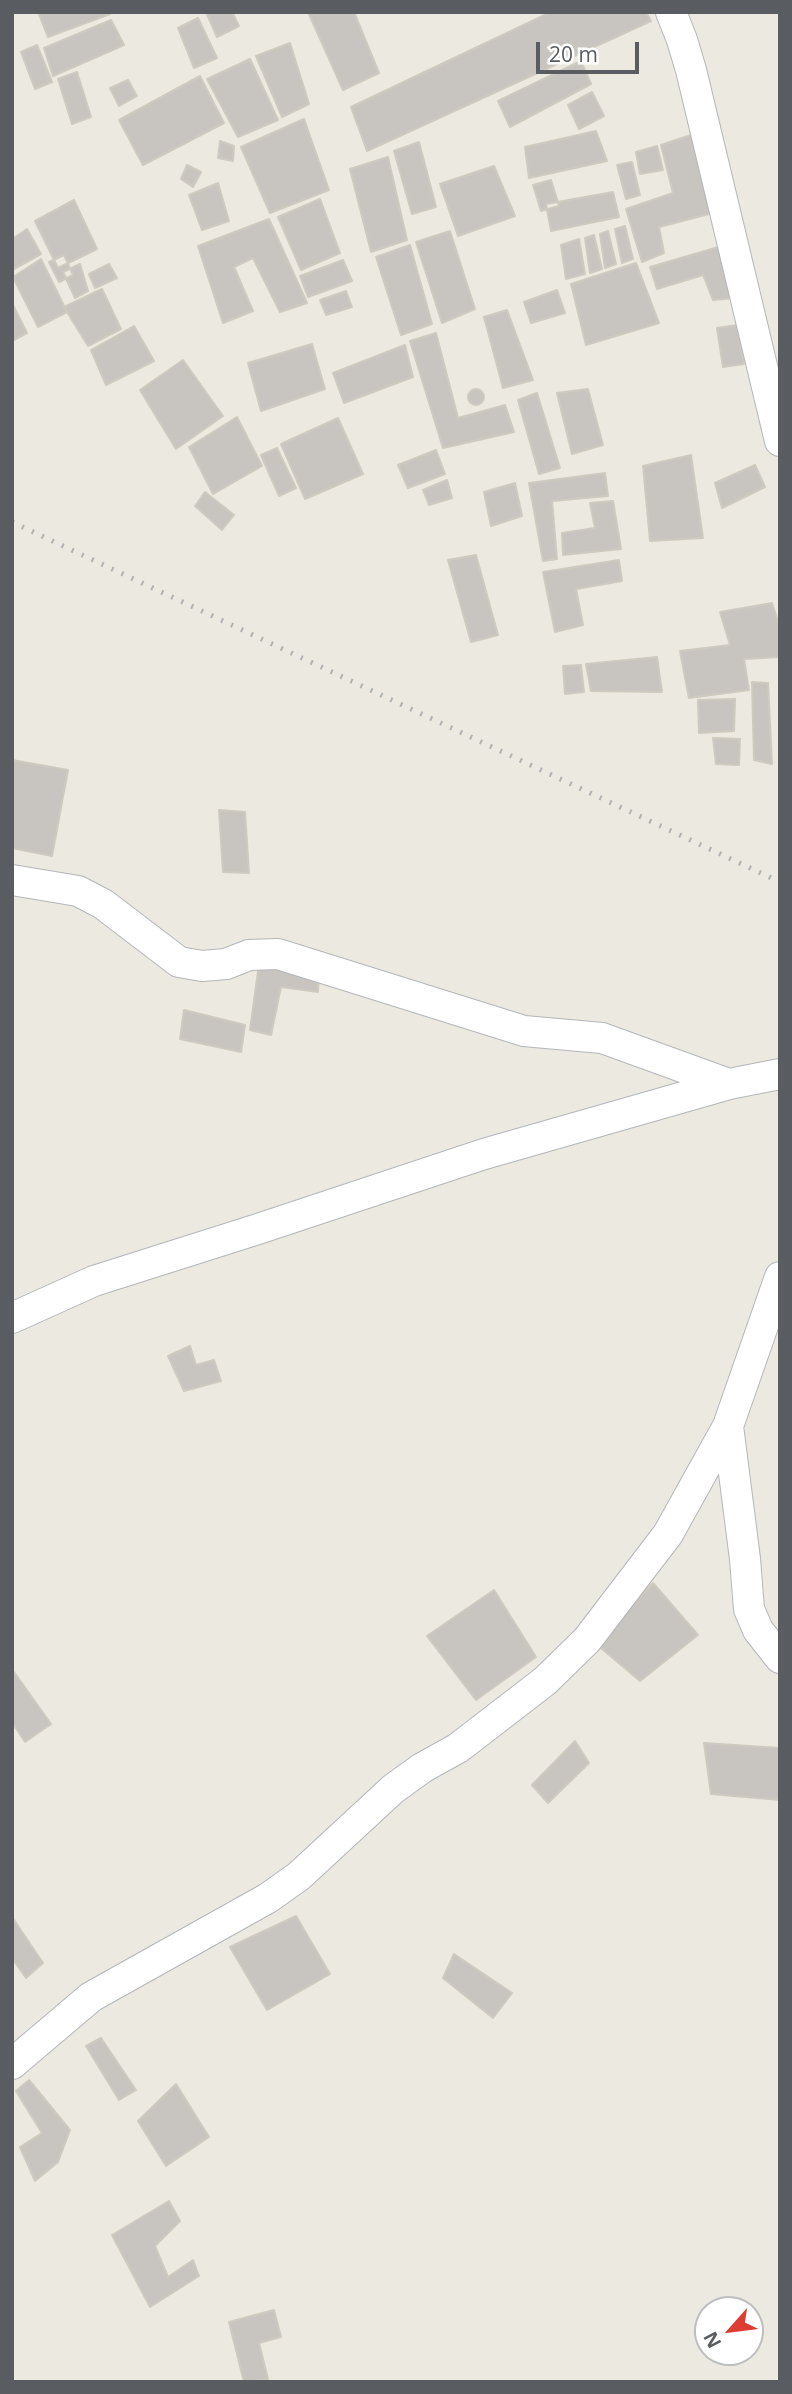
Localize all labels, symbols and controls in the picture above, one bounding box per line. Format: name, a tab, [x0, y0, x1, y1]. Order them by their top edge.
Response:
scale bar	[540, 28, 643, 72]
text: 20 m	[549, 40, 598, 68]
north arrow	[694, 2296, 764, 2366]
text: N	[697, 2327, 727, 2353]

